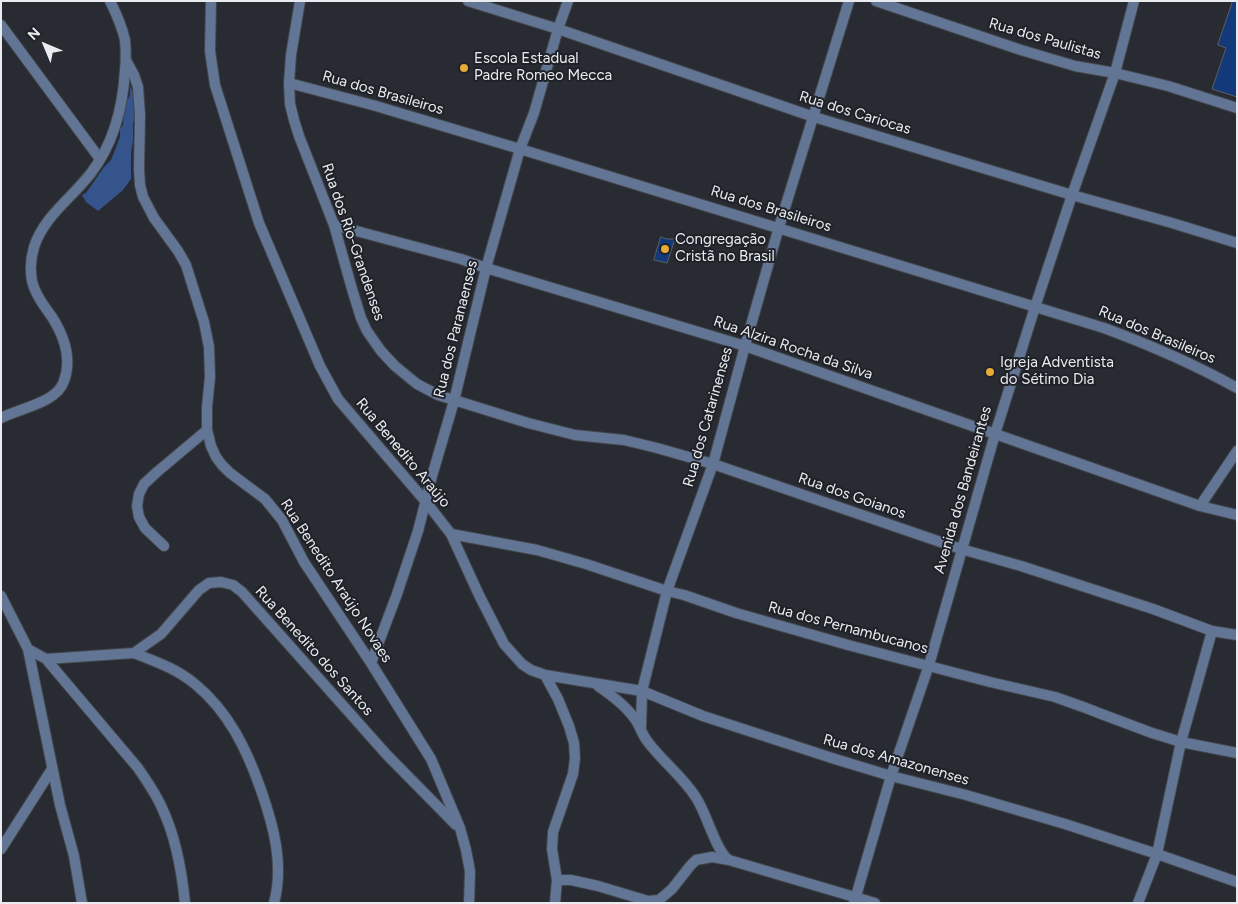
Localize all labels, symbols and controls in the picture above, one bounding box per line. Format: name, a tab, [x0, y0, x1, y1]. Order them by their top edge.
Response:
street label: Rua dos Paulistas	[987, 14, 1103, 64]
north arrow	[20, 20, 70, 70]
text: N	[24, 24, 44, 44]
place label: Escola Estadual Padre Romeo Mecca	[474, 50, 612, 85]
marker: Escola Estadual Padre Romeo Mecca	[458, 62, 470, 74]
street label: Rua dos Brasileiros	[320, 67, 446, 119]
street label: Rua dos Cariocas	[797, 87, 913, 139]
street label: Rua dos Rio-Grandenses	[318, 161, 388, 323]
street label: Rua dos Brasileiros	[708, 182, 834, 236]
place label: Congregação Cristã no Brasil	[675, 231, 775, 266]
marker: Congregação Cristã no Brasil	[659, 243, 671, 255]
street label: Rua dos Paranaenses	[430, 258, 482, 400]
street label: Rua dos Brasileiros	[1096, 302, 1218, 368]
street label: Rua Alzira Rocha da Silva	[711, 312, 875, 384]
street label: Rua dos Catarinenses	[679, 345, 737, 489]
place label: Igreja Adventista do Sétimo Dia	[1000, 354, 1114, 389]
marker: Igreja Adventista do Sétimo Dia	[984, 366, 996, 378]
street label: Rua Benedito Araújo	[352, 395, 454, 511]
street label: Avenida dos Bandeirantes	[930, 404, 996, 576]
street label: Rua dos Goianos	[796, 469, 908, 523]
street label: Rua Benedito Araújo Novaes	[276, 496, 396, 666]
street label: Rua Benedito dos Santos	[251, 583, 377, 719]
street label: Rua dos Pernambucanos	[766, 598, 930, 658]
street label: Rua dos Amazonenses	[821, 731, 971, 789]

